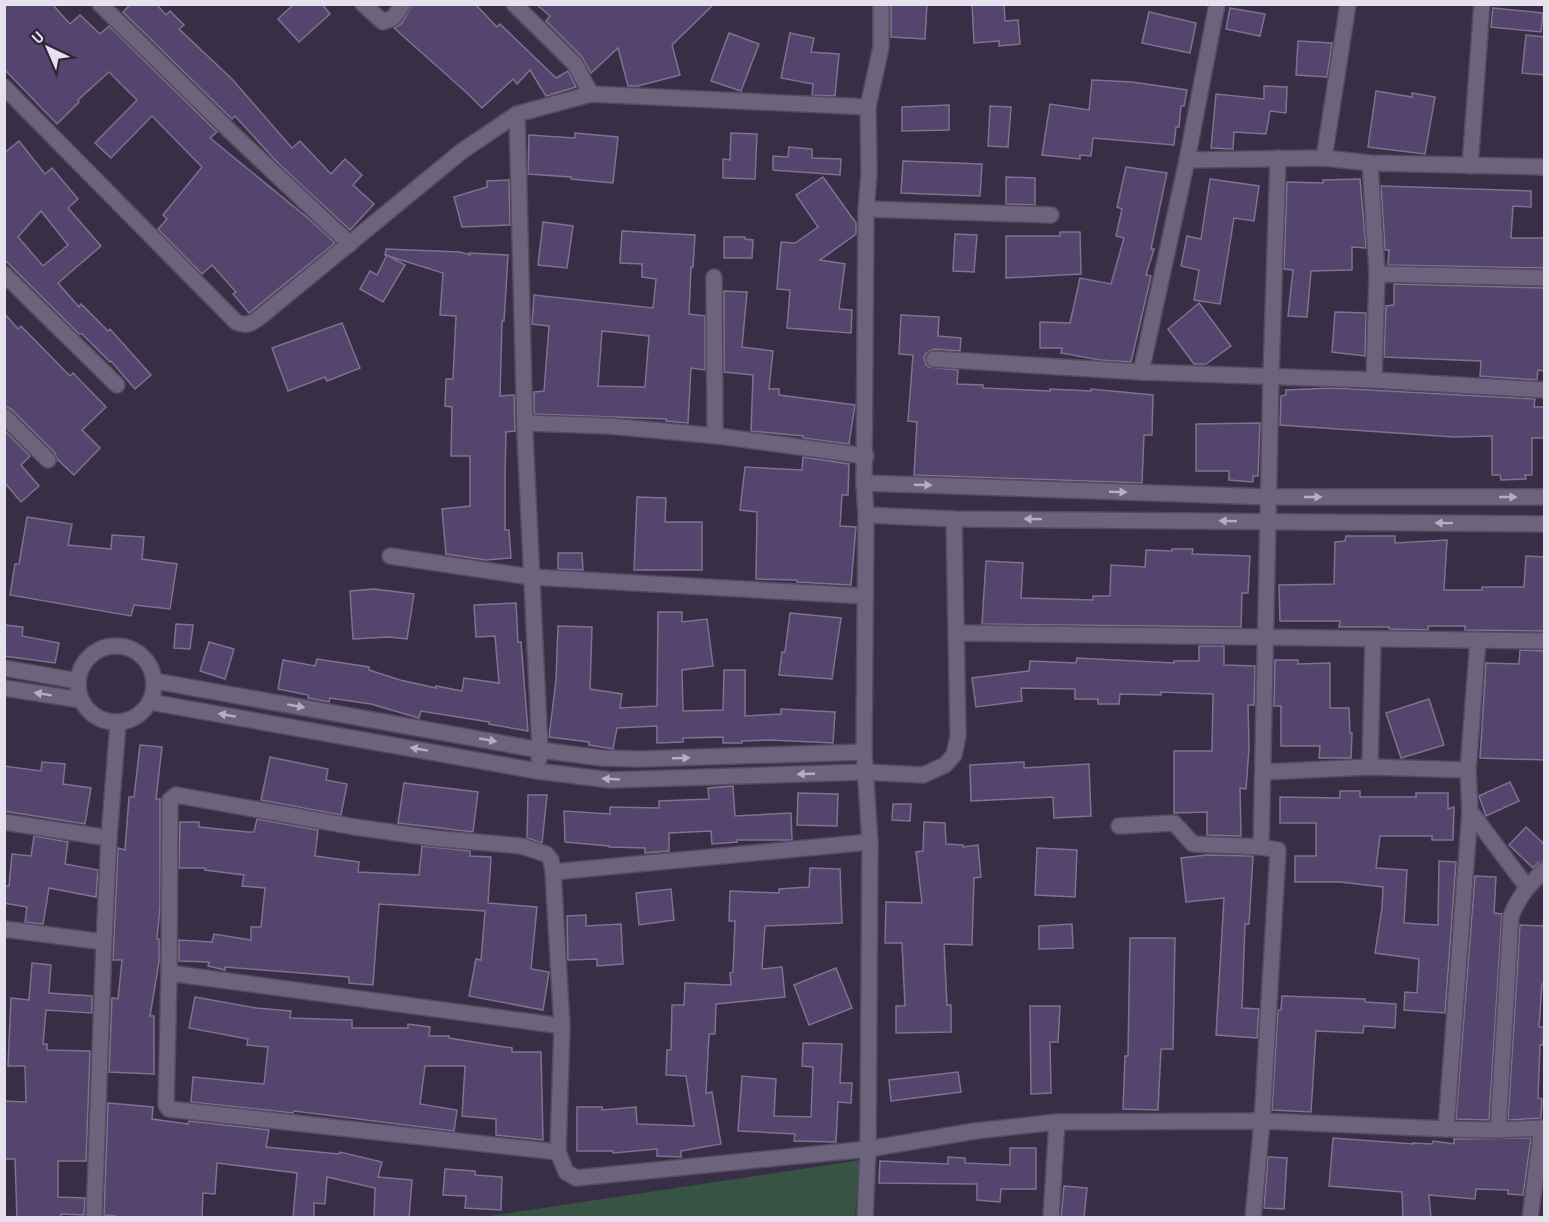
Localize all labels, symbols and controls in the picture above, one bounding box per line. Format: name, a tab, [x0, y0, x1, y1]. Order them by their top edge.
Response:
north arrow	[18, 18, 78, 78]
text: U	[27, 26, 49, 48]
one-way arrow	[913, 480, 932, 490]
one-way arrow	[1108, 487, 1127, 496]
one-way arrow	[1303, 492, 1322, 502]
one-way arrow	[1498, 492, 1517, 502]
one-way arrow	[1024, 514, 1043, 524]
one-way arrow	[1219, 516, 1238, 526]
one-way arrow	[1435, 518, 1454, 528]
one-way arrow	[33, 689, 52, 698]
one-way arrow	[286, 702, 305, 711]
one-way arrow	[217, 710, 236, 719]
one-way arrow	[478, 736, 497, 745]
one-way arrow	[409, 745, 428, 754]
one-way arrow	[672, 753, 691, 762]
one-way arrow	[797, 770, 816, 779]
one-way arrow	[602, 775, 621, 784]

